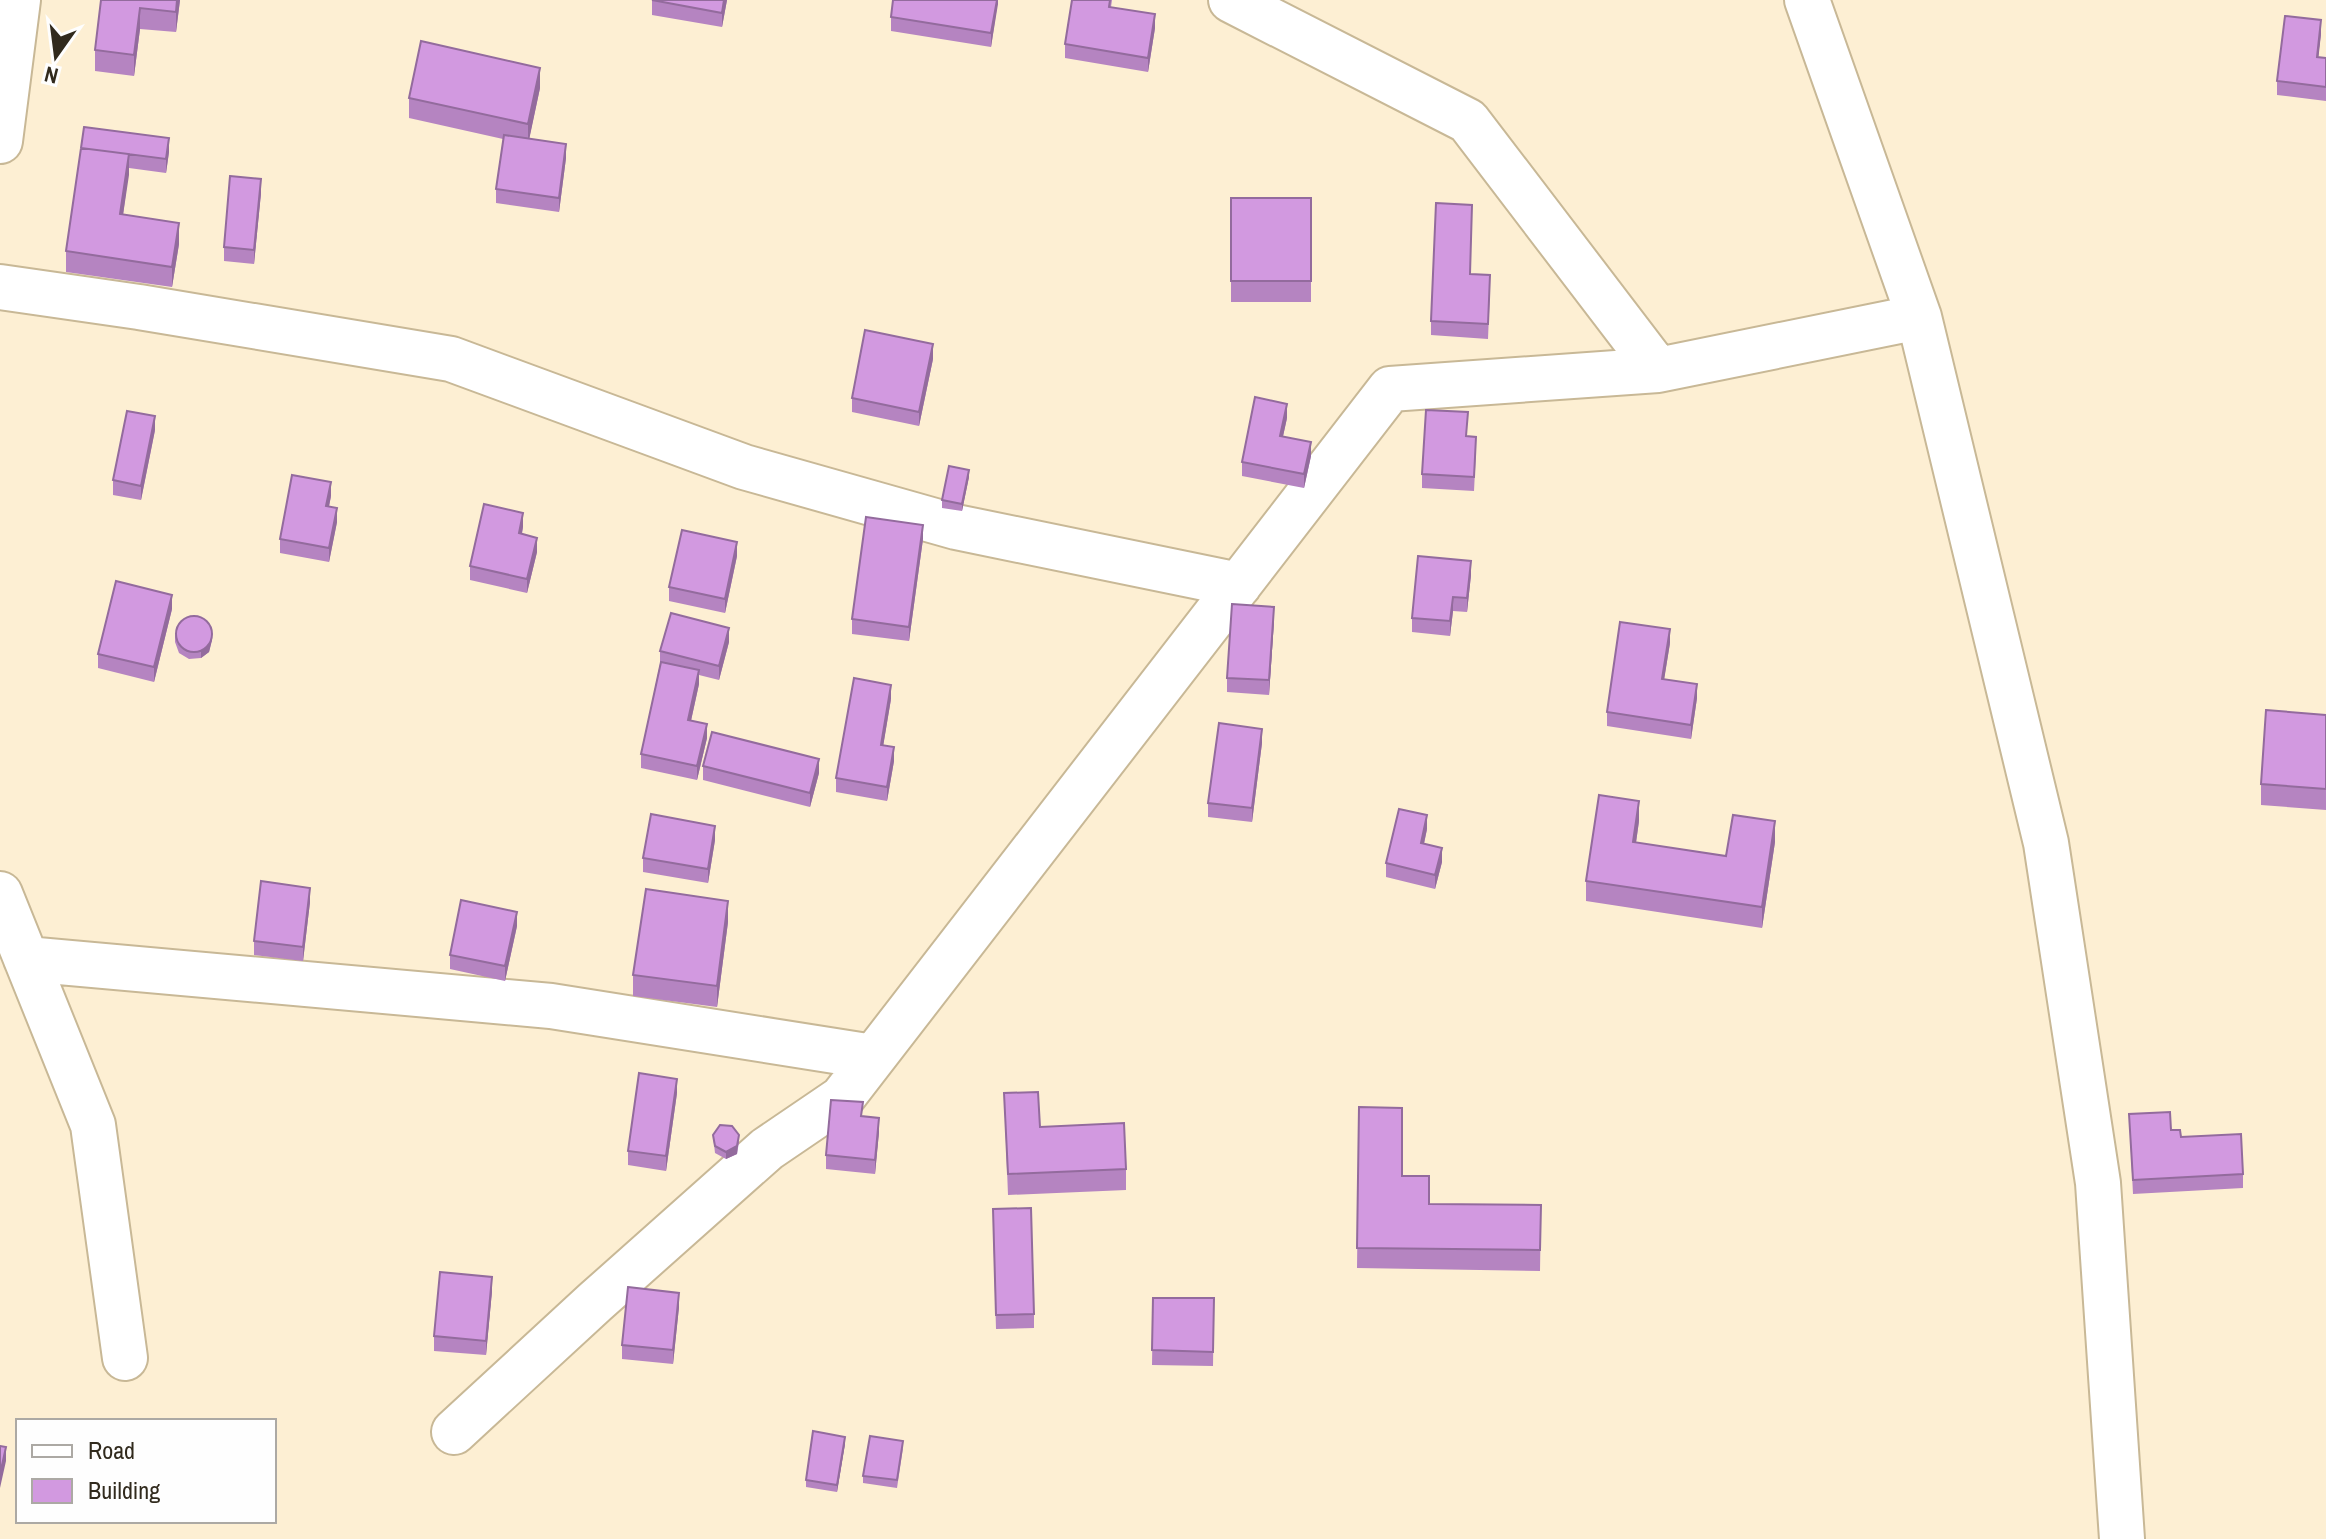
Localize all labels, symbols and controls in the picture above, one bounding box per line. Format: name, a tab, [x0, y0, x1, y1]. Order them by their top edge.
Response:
north arrow	[16, 16, 96, 96]
text: N	[41, 59, 61, 92]
legend	[16, 1419, 276, 1523]
text: Road	[88, 1434, 135, 1466]
text: Building	[88, 1474, 160, 1506]

